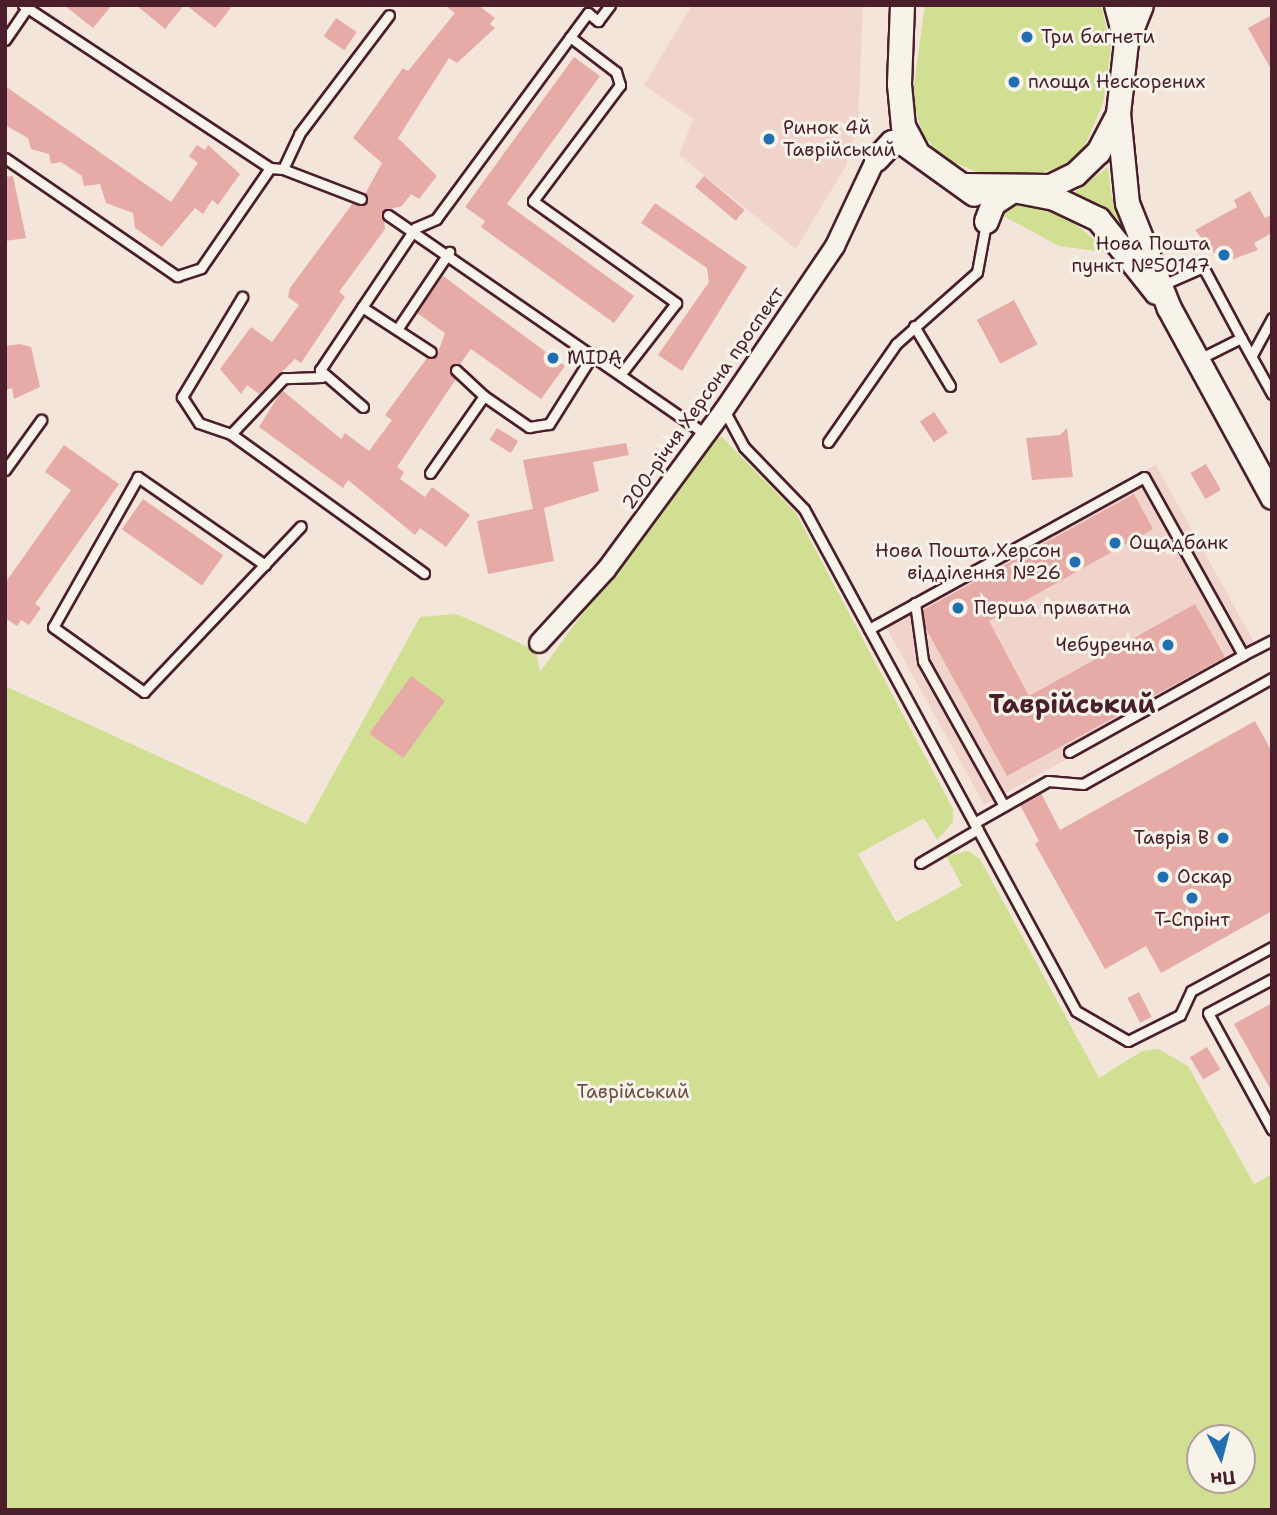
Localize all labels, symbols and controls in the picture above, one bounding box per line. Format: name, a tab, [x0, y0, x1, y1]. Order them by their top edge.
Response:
place label: Три багнети	[1041, 26, 1155, 48]
marker: Три багнети	[1019, 29, 1035, 45]
place label: площа Нескорених	[1028, 71, 1206, 93]
marker: площа Нескорених	[1006, 74, 1022, 90]
place label: Ринок 4й Таврійський	[783, 117, 896, 161]
marker: Ринок 4й Таврійський	[761, 131, 777, 147]
place label: Нова Пошта пункт №50147	[1071, 233, 1210, 277]
marker: Нова Пошта пункт №50147	[1216, 247, 1232, 263]
street label: 200-річчя Херсона проспект	[617, 282, 789, 514]
place label: MIDA	[567, 347, 622, 369]
marker: MIDA	[545, 350, 561, 366]
place label: Ощадбанк	[1129, 532, 1228, 554]
marker: Ощадбанк	[1107, 535, 1123, 551]
place label: Нова Пошта Херсон відділення №26	[875, 540, 1061, 584]
marker: Нова Пошта Херсон відділення №26	[1067, 554, 1083, 570]
place label: Перша приватна	[974, 597, 1130, 619]
marker: Перша приватна	[948, 598, 968, 618]
place label: Чебуречна	[1055, 634, 1154, 656]
marker: Чебуречна	[1160, 637, 1176, 653]
district label: Таврійський	[988, 688, 1156, 720]
place label: Таврія В	[1133, 827, 1209, 849]
marker: Таврія В	[1215, 830, 1231, 846]
place label: Оскар	[1177, 866, 1232, 888]
marker: Оскар	[1155, 869, 1171, 885]
marker: Т-Спрінт	[1184, 890, 1200, 906]
place label: Т-Спрінт	[1154, 909, 1230, 931]
park label: Таврійський	[577, 1081, 689, 1103]
north arrow	[1186, 1424, 1256, 1494]
text: Пн	[1209, 1465, 1237, 1492]

